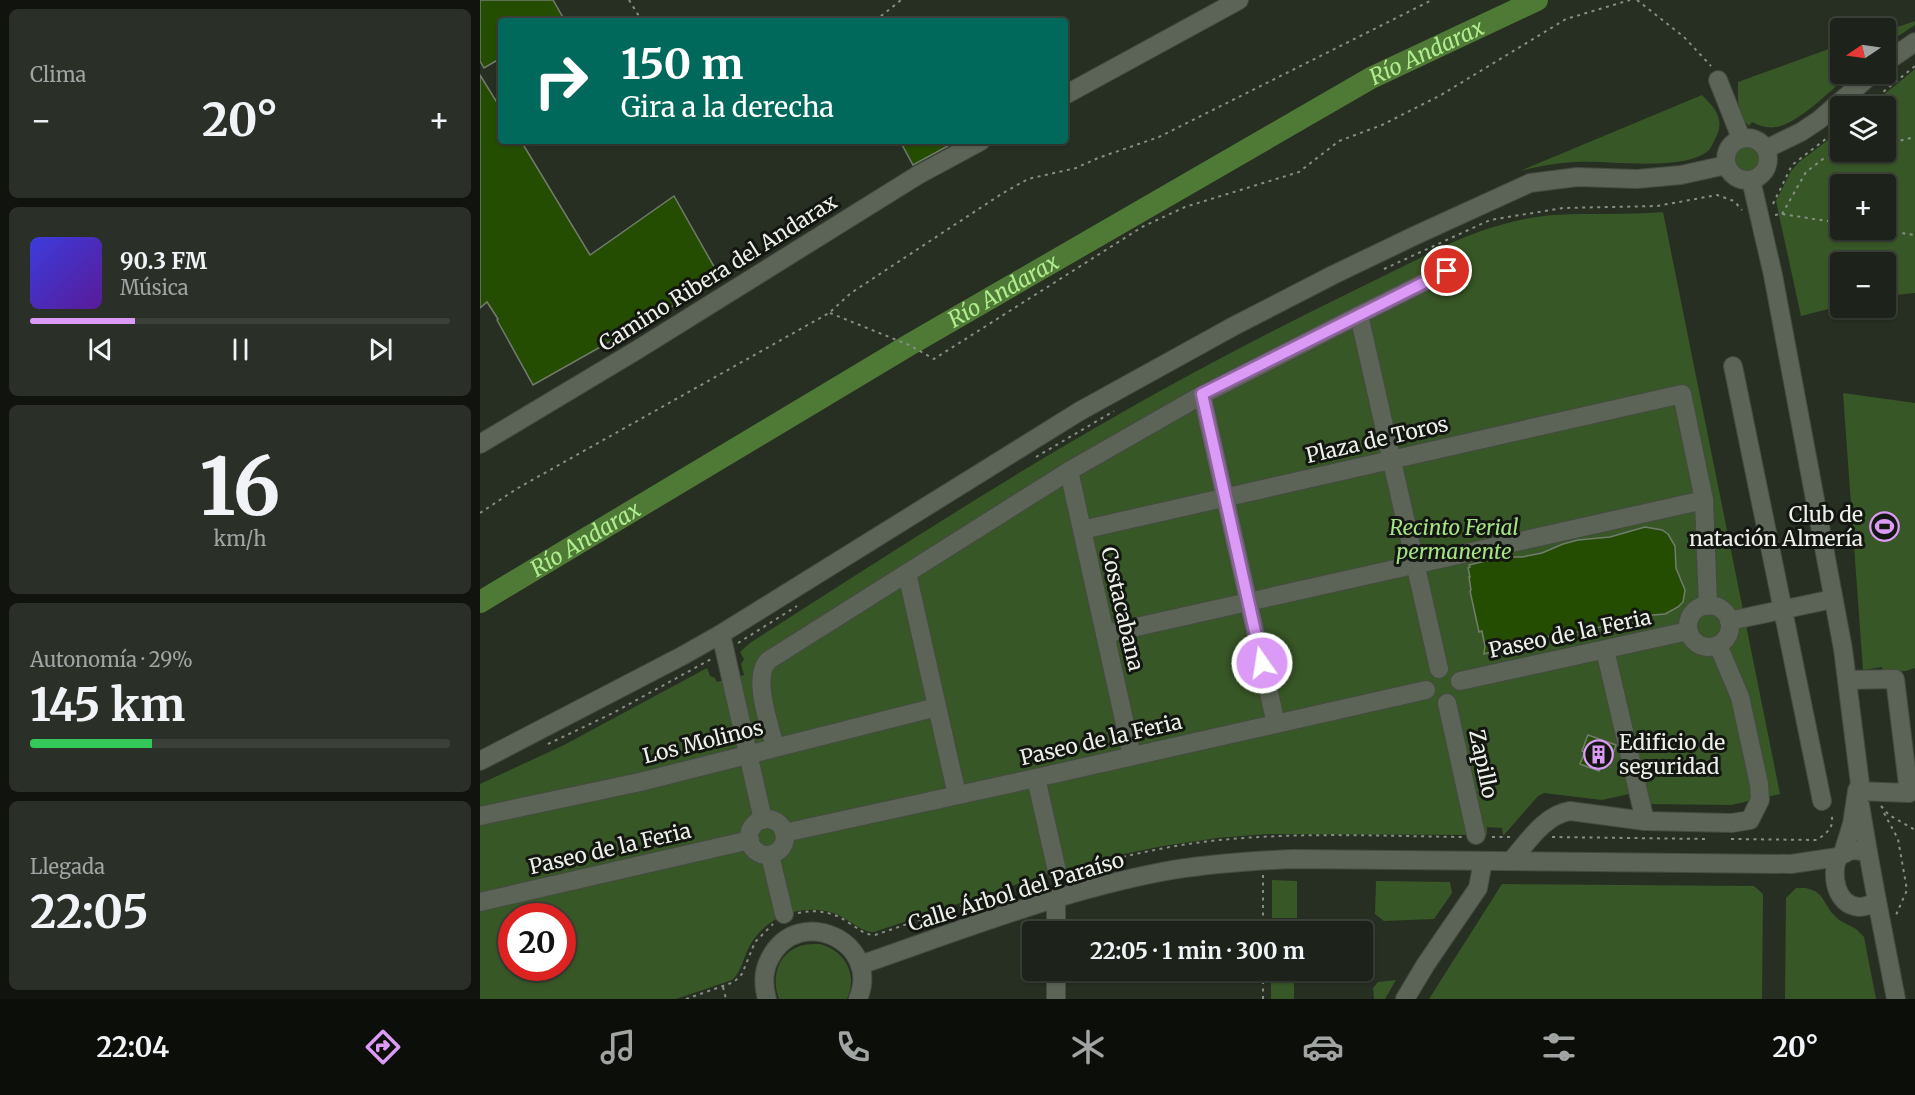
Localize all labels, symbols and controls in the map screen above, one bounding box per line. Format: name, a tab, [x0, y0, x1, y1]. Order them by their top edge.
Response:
water label: Río Andarax	[1365, 13, 1489, 91]
north arrow	[1830, 18, 1896, 84]
map controls	[1830, 18, 1896, 318]
text: 150 m	[621, 38, 743, 90]
icon: right	[522, 42, 600, 120]
text: Clima	[30, 62, 86, 87]
text: Gira a la derecha	[621, 90, 834, 124]
text: 20°	[202, 92, 278, 148]
button: layers	[1830, 96, 1896, 162]
text: −	[30, 100, 52, 141]
text: +	[428, 100, 450, 141]
button: +	[1830, 174, 1896, 240]
street label: Camino Ribera del Andarax	[594, 188, 842, 357]
pin	[1421, 245, 1472, 296]
text: 90.3 FM	[120, 247, 207, 275]
water label: Río Andarax	[943, 247, 1064, 334]
button: −	[1830, 252, 1896, 318]
icon: arrive	[1430, 254, 1463, 287]
text: Música	[120, 275, 189, 300]
icon: previous	[84, 333, 117, 366]
icon: pause	[224, 333, 257, 366]
icon: next	[364, 333, 397, 366]
street label: Plaza de Toros	[1303, 410, 1451, 469]
text: 16	[199, 438, 281, 536]
water label: Río Andarax	[525, 495, 646, 583]
place label: Club de natación Almería	[1689, 501, 1863, 552]
sports icon: Club de natación Almería	[1868, 511, 1900, 543]
park label: Recinto Ferial permanente	[1389, 514, 1519, 565]
text: km/h	[214, 526, 266, 551]
street label: Costacabana	[1095, 544, 1150, 674]
street label: Paseo de la Feria	[1486, 603, 1654, 664]
position arrow	[1230, 631, 1294, 695]
text: Autonomía · 29%	[30, 647, 193, 672]
text: 145 km	[30, 677, 185, 733]
street label: Paseo de la Feria	[1017, 708, 1185, 771]
street label: Los Molinos	[640, 714, 766, 770]
street label: Zapillo	[1463, 727, 1504, 801]
place label: Edificio de seguridad	[1619, 729, 1725, 780]
building icon: Edificio de seguridad	[1582, 739, 1614, 771]
street label: Paseo de la Feria	[526, 817, 694, 880]
street label: Calle Árbol del Paraíso	[904, 845, 1127, 937]
text: Llegada	[30, 854, 105, 879]
text: 22:05	[30, 884, 149, 940]
speed limit sign: 20	[498, 903, 576, 981]
text: 22:05 · 1 min · 300 m	[1090, 937, 1305, 965]
icon: directions	[362, 1026, 404, 1068]
icon: music	[597, 1026, 639, 1068]
icon: phone	[832, 1026, 874, 1068]
icon: climate	[1067, 1026, 1109, 1068]
icon: car	[1302, 1026, 1344, 1068]
icon: filters	[1538, 1026, 1580, 1068]
text: 22:04	[97, 1030, 169, 1064]
text: 20°	[1773, 1030, 1818, 1064]

